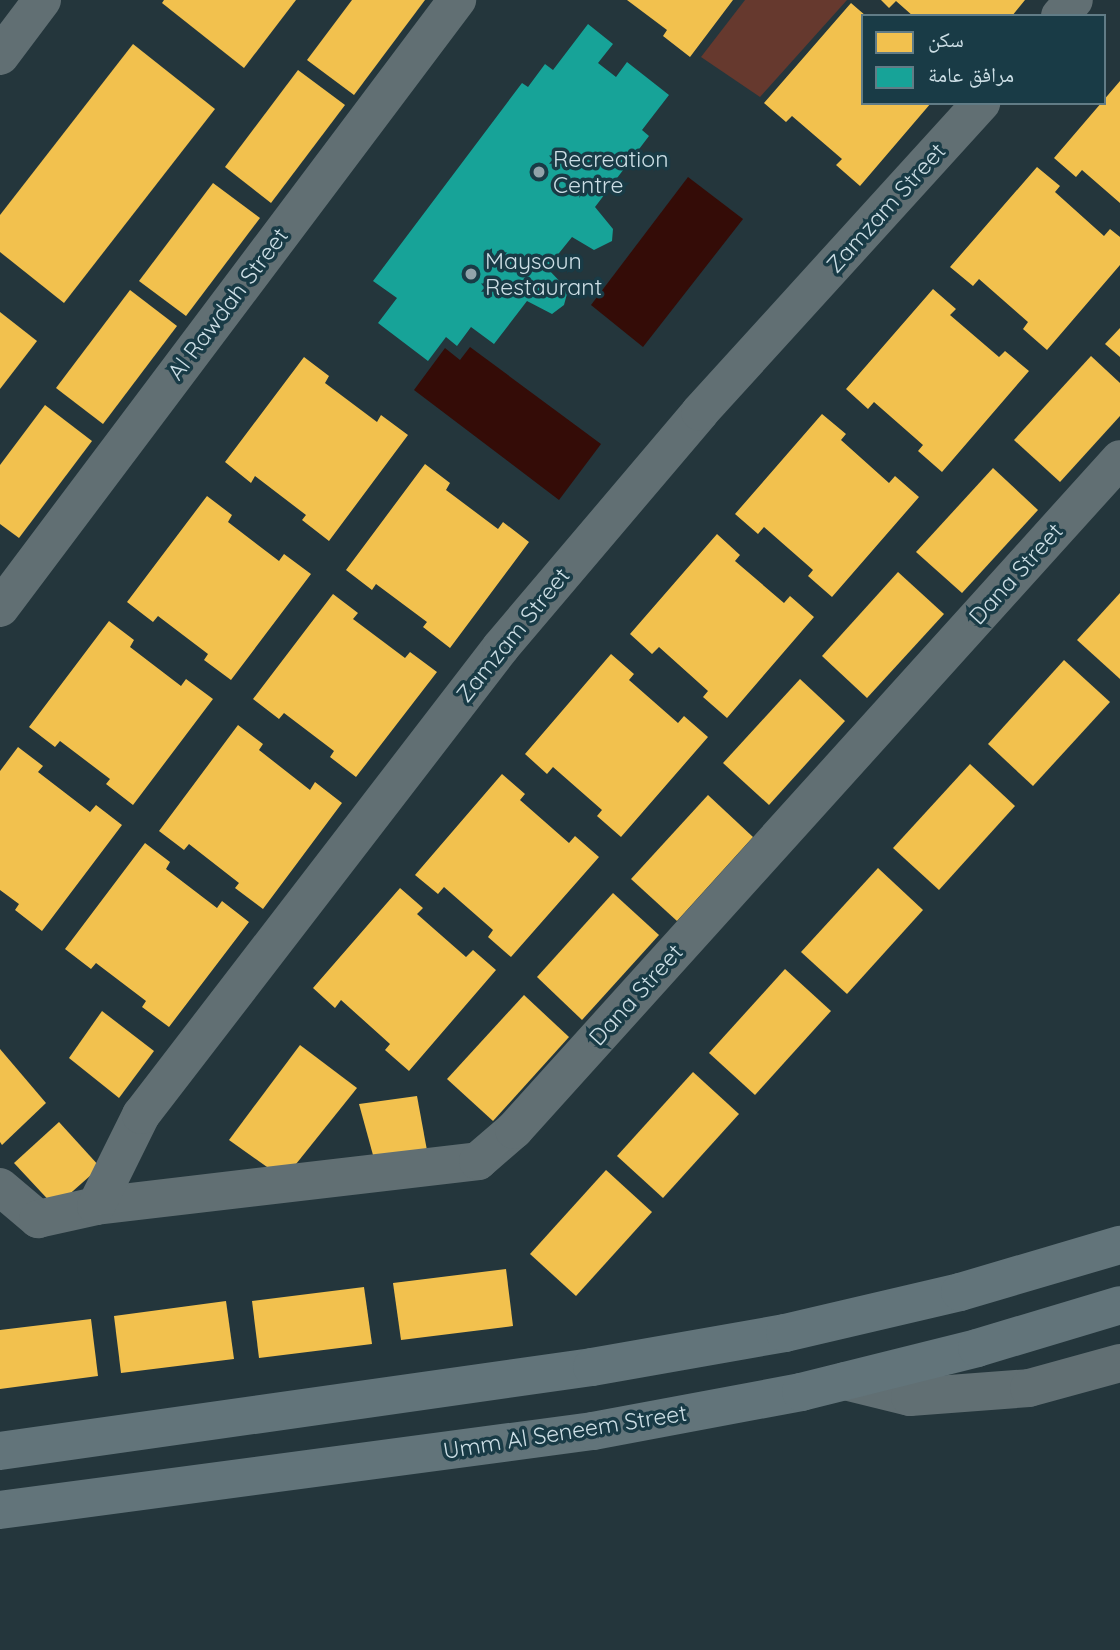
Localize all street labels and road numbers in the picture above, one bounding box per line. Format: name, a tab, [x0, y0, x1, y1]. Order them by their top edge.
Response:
street label: Zamzam Street	[821, 138, 951, 278]
street label: Al Rawdah Street	[162, 223, 294, 385]
street label: Dana Street	[963, 518, 1069, 630]
street label: Zamzam Street	[450, 562, 576, 708]
street label: Dana Street	[583, 939, 689, 1051]
street label: Umm Al Seneem Street	[441, 1399, 689, 1465]

